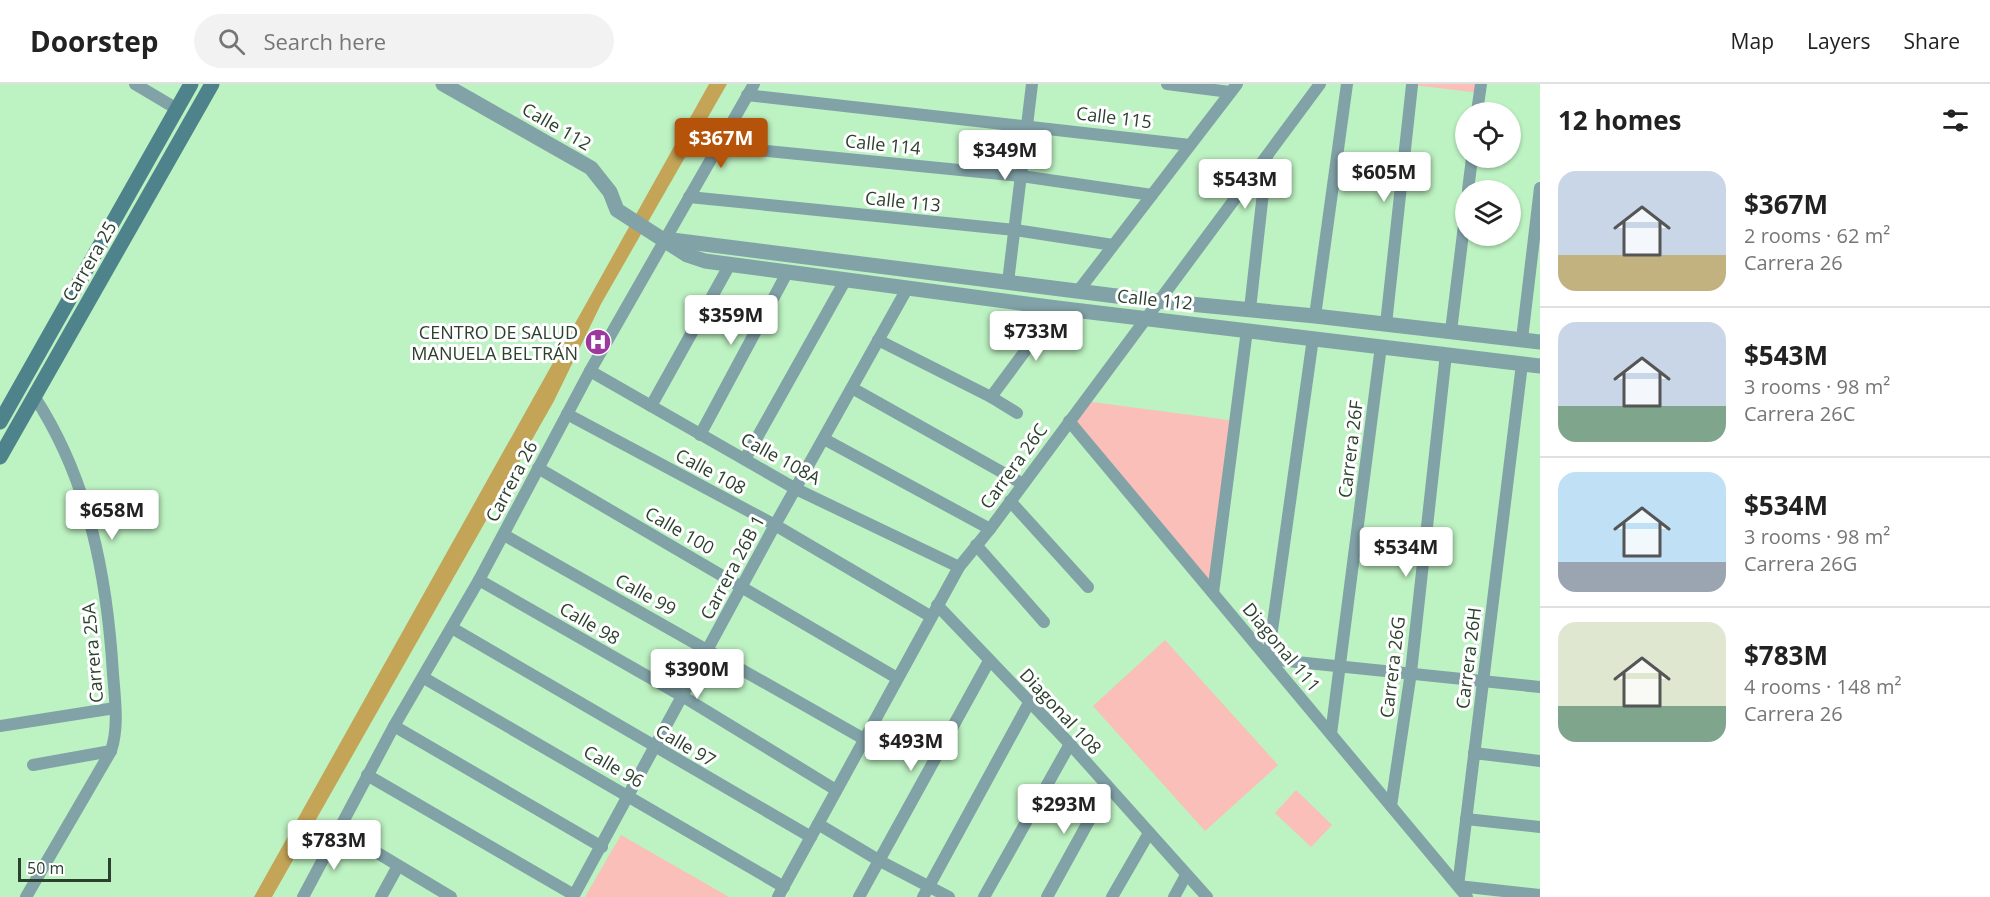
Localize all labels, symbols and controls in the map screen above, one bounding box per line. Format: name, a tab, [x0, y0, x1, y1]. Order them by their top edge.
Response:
search box	[194, 14, 614, 68]
text: Doorstep	[30, 22, 158, 60]
icon: search	[215, 25, 248, 58]
text: Search here	[263, 26, 386, 56]
text: Map	[1731, 27, 1774, 55]
text: Layers	[1807, 27, 1871, 55]
text: Share	[1904, 27, 1960, 55]
street label: Calle 112	[518, 97, 596, 155]
street label: Calle 115	[1075, 100, 1153, 134]
map controls	[1455, 102, 1521, 246]
button: locate	[1455, 102, 1521, 168]
text: 12 homes	[1558, 102, 1682, 138]
icon: filters	[1939, 104, 1972, 137]
pin: $367M	[679, 118, 763, 169]
text: $367M	[689, 124, 753, 151]
street label: Calle 114	[844, 128, 922, 160]
pin: $349M	[963, 130, 1047, 181]
text: $349M	[973, 136, 1037, 163]
pin: $605M	[1342, 152, 1426, 203]
text: $605M	[1352, 158, 1416, 185]
pin: $543M	[1203, 159, 1287, 210]
text: $543M	[1213, 165, 1277, 192]
button: layers	[1455, 180, 1521, 246]
street label: Calle 113	[864, 185, 942, 217]
text: $367M	[1744, 186, 1828, 222]
icon: home	[1606, 195, 1678, 267]
street label: Carrera 25	[56, 217, 122, 305]
text: 2 rooms · 62 m²	[1744, 222, 1890, 249]
text: Carrera 26	[1744, 249, 1843, 276]
street label: Calle 112	[1116, 283, 1194, 315]
pin: $359M	[689, 295, 773, 346]
text: $359M	[699, 301, 763, 328]
pin: $733M	[994, 311, 1078, 362]
text: $733M	[1004, 317, 1068, 344]
place label: CENTRO DE SALUD MANUELA BELTRÁN	[411, 320, 578, 365]
hospital icon: CENTRO DE SALUD MANUELA BELTRÁN	[583, 327, 613, 357]
text: $543M	[1744, 337, 1828, 373]
icon: home	[1606, 346, 1678, 418]
text: 3 rooms · 98 m²	[1744, 373, 1890, 400]
street label: Carrera 26F	[1332, 399, 1368, 499]
text: Carrera 26C	[1744, 400, 1855, 427]
street label: Carrera 26C	[974, 418, 1052, 514]
street label: Calle 108A	[737, 426, 826, 490]
street label: Carrera 26	[480, 436, 542, 526]
street label: Calle 108	[672, 443, 750, 499]
text: $534M	[1744, 487, 1828, 523]
pin: $658M	[70, 490, 154, 541]
text: $658M	[80, 496, 144, 523]
icon: home	[1606, 496, 1678, 568]
street label: Calle 100	[641, 501, 719, 559]
street label: Carrera 26B 1	[694, 510, 770, 624]
text: 3 rooms · 98 m²	[1744, 523, 1890, 550]
pin: $534M	[1364, 527, 1448, 578]
text: $534M	[1374, 533, 1438, 560]
text: Carrera 26G	[1744, 550, 1857, 577]
street label: Calle 99	[611, 568, 681, 620]
street label: Calle 98	[556, 596, 624, 650]
street label: Diagonal 111	[1238, 597, 1326, 697]
street label: Carrera 25A	[76, 601, 108, 704]
street label: Carrera 26H	[1450, 606, 1486, 710]
street label: Carrera 26G	[1374, 615, 1410, 719]
text: $783M	[1744, 637, 1828, 673]
icon: home	[1606, 646, 1678, 718]
pin: $390M	[655, 649, 739, 700]
text: $390M	[665, 655, 729, 682]
street label: Diagonal 108	[1015, 663, 1107, 759]
text: 4 rooms · 148 m²	[1744, 673, 1902, 700]
text: Carrera 26	[1744, 700, 1843, 727]
street label: Calle 97	[652, 718, 720, 772]
pin: $493M	[869, 721, 953, 772]
text: $493M	[879, 727, 943, 754]
street label: Calle 96	[580, 739, 648, 793]
pin: $293M	[1022, 784, 1106, 835]
text: $293M	[1032, 790, 1096, 817]
pin: $783M	[292, 820, 376, 871]
text: $783M	[302, 826, 366, 853]
scale bar	[18, 855, 111, 882]
text: 50 m	[27, 857, 64, 879]

